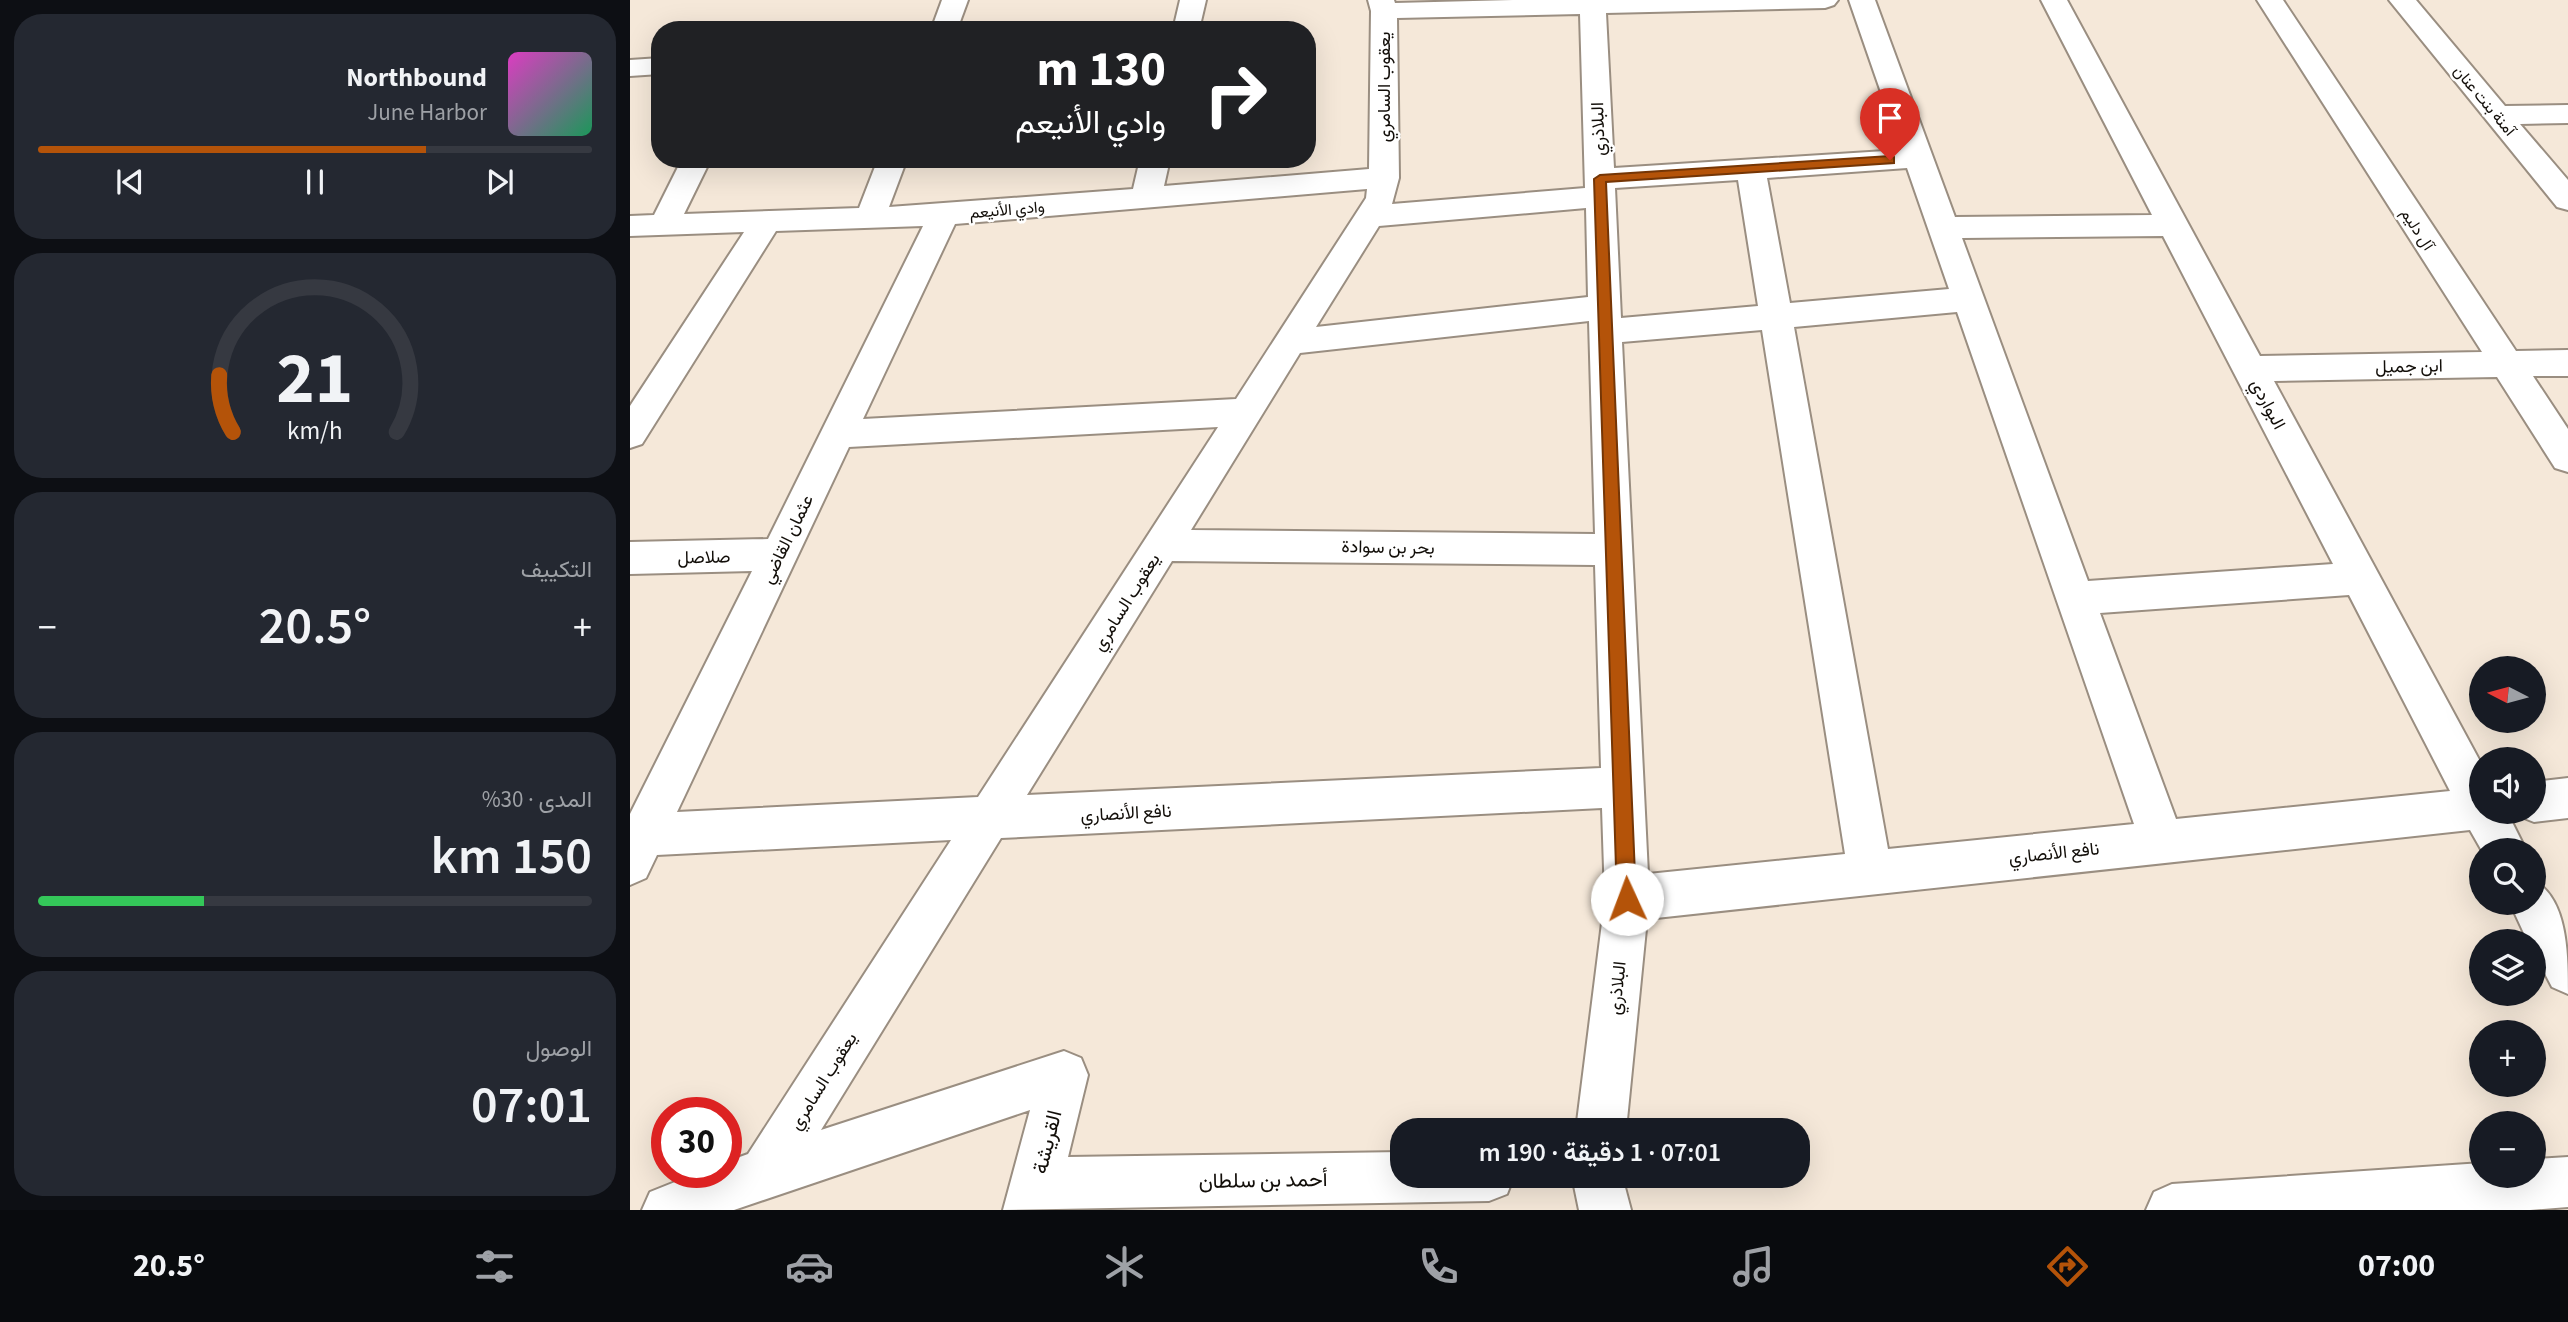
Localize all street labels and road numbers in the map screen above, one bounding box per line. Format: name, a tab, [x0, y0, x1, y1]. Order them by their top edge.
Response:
street label: يعقوب السامري	[1372, 32, 1399, 142]
street label: آمنة بنت عنان	[2448, 61, 2521, 142]
street label: البلاذري	[1585, 102, 1614, 156]
street label: وادي الأنيعم	[969, 196, 1046, 226]
street label: آل دليم	[2395, 204, 2440, 256]
street label: ابن جميل	[2375, 353, 2443, 380]
street label: البواردي	[2242, 375, 2291, 435]
street label: عثمان القاضي	[755, 490, 822, 589]
street label: بحر بن سوادة	[1341, 534, 1435, 561]
street label: صلاصل	[677, 545, 731, 570]
street label: يعقوب السامري	[1086, 549, 1168, 657]
street label: نافع الأنصاري	[1080, 799, 1172, 830]
street label: نافع الأنصاري	[2007, 836, 2101, 873]
street label: البلاذري	[1602, 960, 1635, 1016]
street label: يعقوب السامري	[783, 1028, 865, 1136]
street label: القريشة	[1025, 1107, 1069, 1177]
street label: أحمد بن سلطان	[1198, 1164, 1328, 1196]

